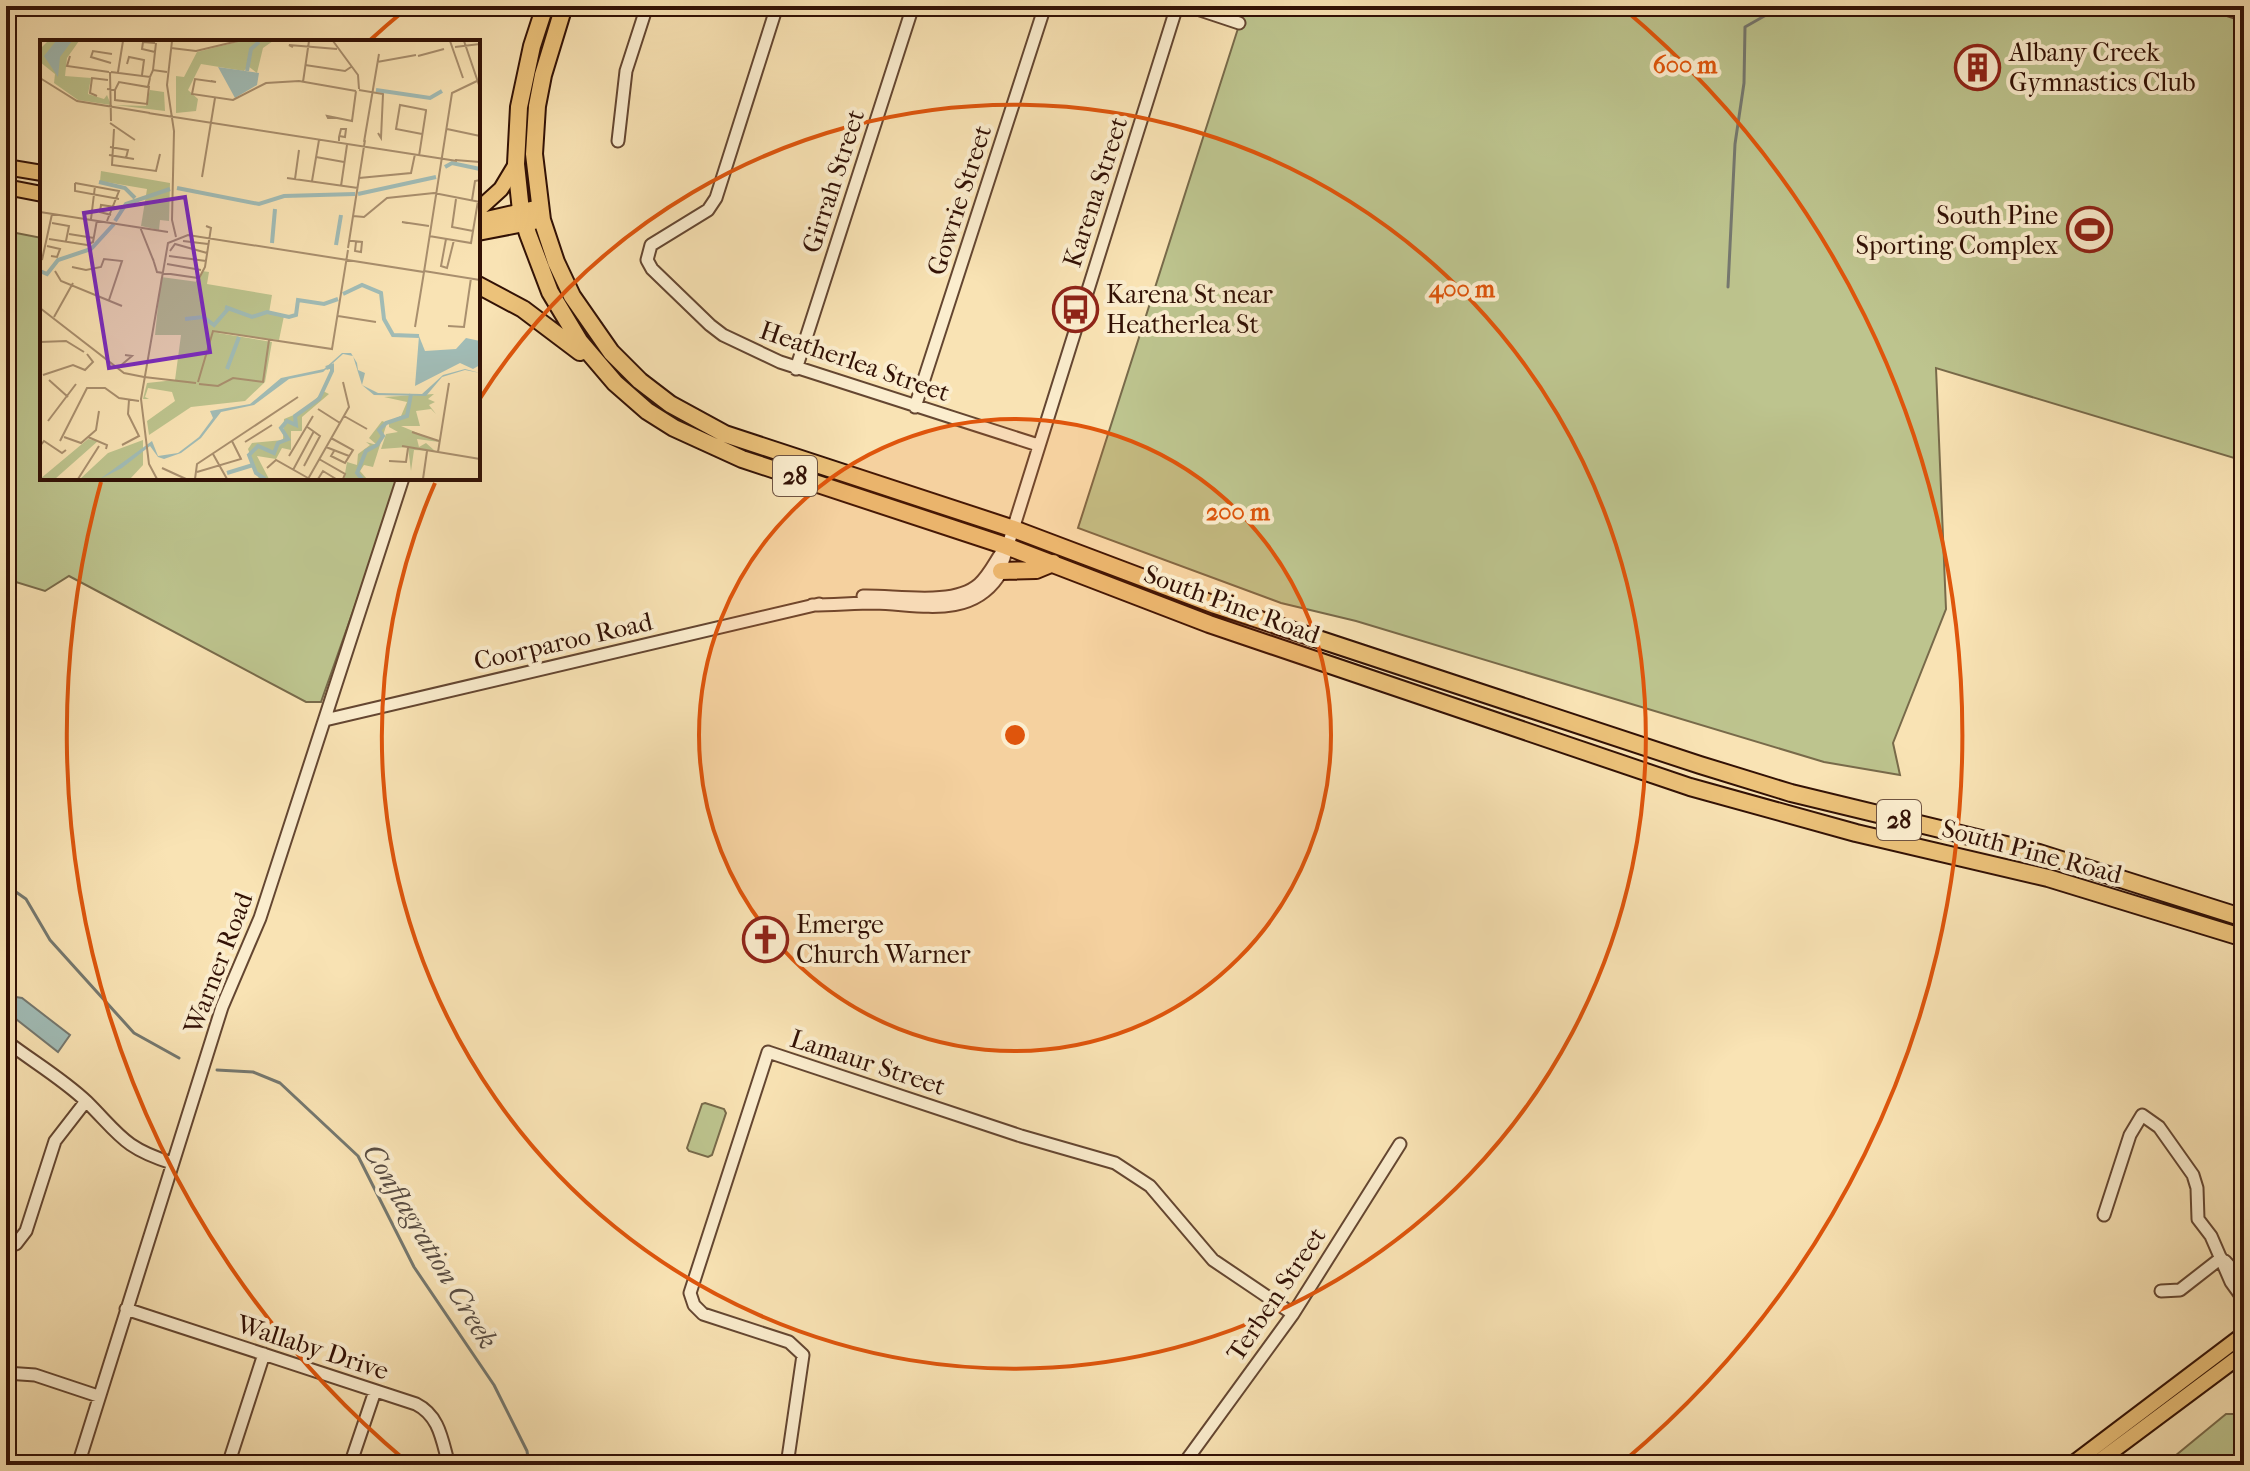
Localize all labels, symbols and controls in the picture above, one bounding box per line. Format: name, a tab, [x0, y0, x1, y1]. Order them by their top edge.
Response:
place label: Albany Creek Gymnastics Club	[2008, 37, 2196, 98]
inset map	[40, 40, 480, 480]
building icon: Albany Creek Gymnastics Club	[1954, 43, 2002, 91]
text: 600 m	[1653, 51, 1718, 79]
street label: Girrah Street	[796, 105, 871, 257]
street label: Karena Street	[1057, 112, 1135, 271]
street label: Gowrie Street	[921, 120, 999, 279]
place label: South Pine Sporting Complex	[1855, 200, 2058, 261]
sports icon: South Pine Sporting Complex	[2065, 206, 2113, 254]
text: 400 m	[1428, 275, 1496, 304]
place label: Karena St near Heatherlea St	[1106, 279, 1273, 340]
bus stop icon: Karena St near Heatherlea St	[1051, 285, 1099, 333]
street label: Heatherlea Street	[756, 314, 954, 409]
road number: 28	[773, 456, 817, 496]
text: 200 m	[1206, 498, 1271, 526]
street label: South Pine Road	[1140, 558, 1325, 651]
street label: Coorparoo Road	[471, 606, 656, 677]
centre of rings	[1001, 721, 1029, 749]
road number: 28	[1877, 800, 1921, 840]
street label: South Pine Road	[1938, 813, 2126, 891]
street label: Warner Road	[177, 887, 260, 1039]
place label: Emerge Church Warner	[796, 909, 971, 970]
church icon: Emerge Church Warner	[741, 915, 789, 963]
street label: Lamaur Street	[786, 1023, 950, 1102]
water label: Conflagration Creek	[356, 1138, 505, 1355]
street label: Terben Street	[1220, 1221, 1333, 1367]
street label: Wallaby Drive	[232, 1308, 393, 1387]

